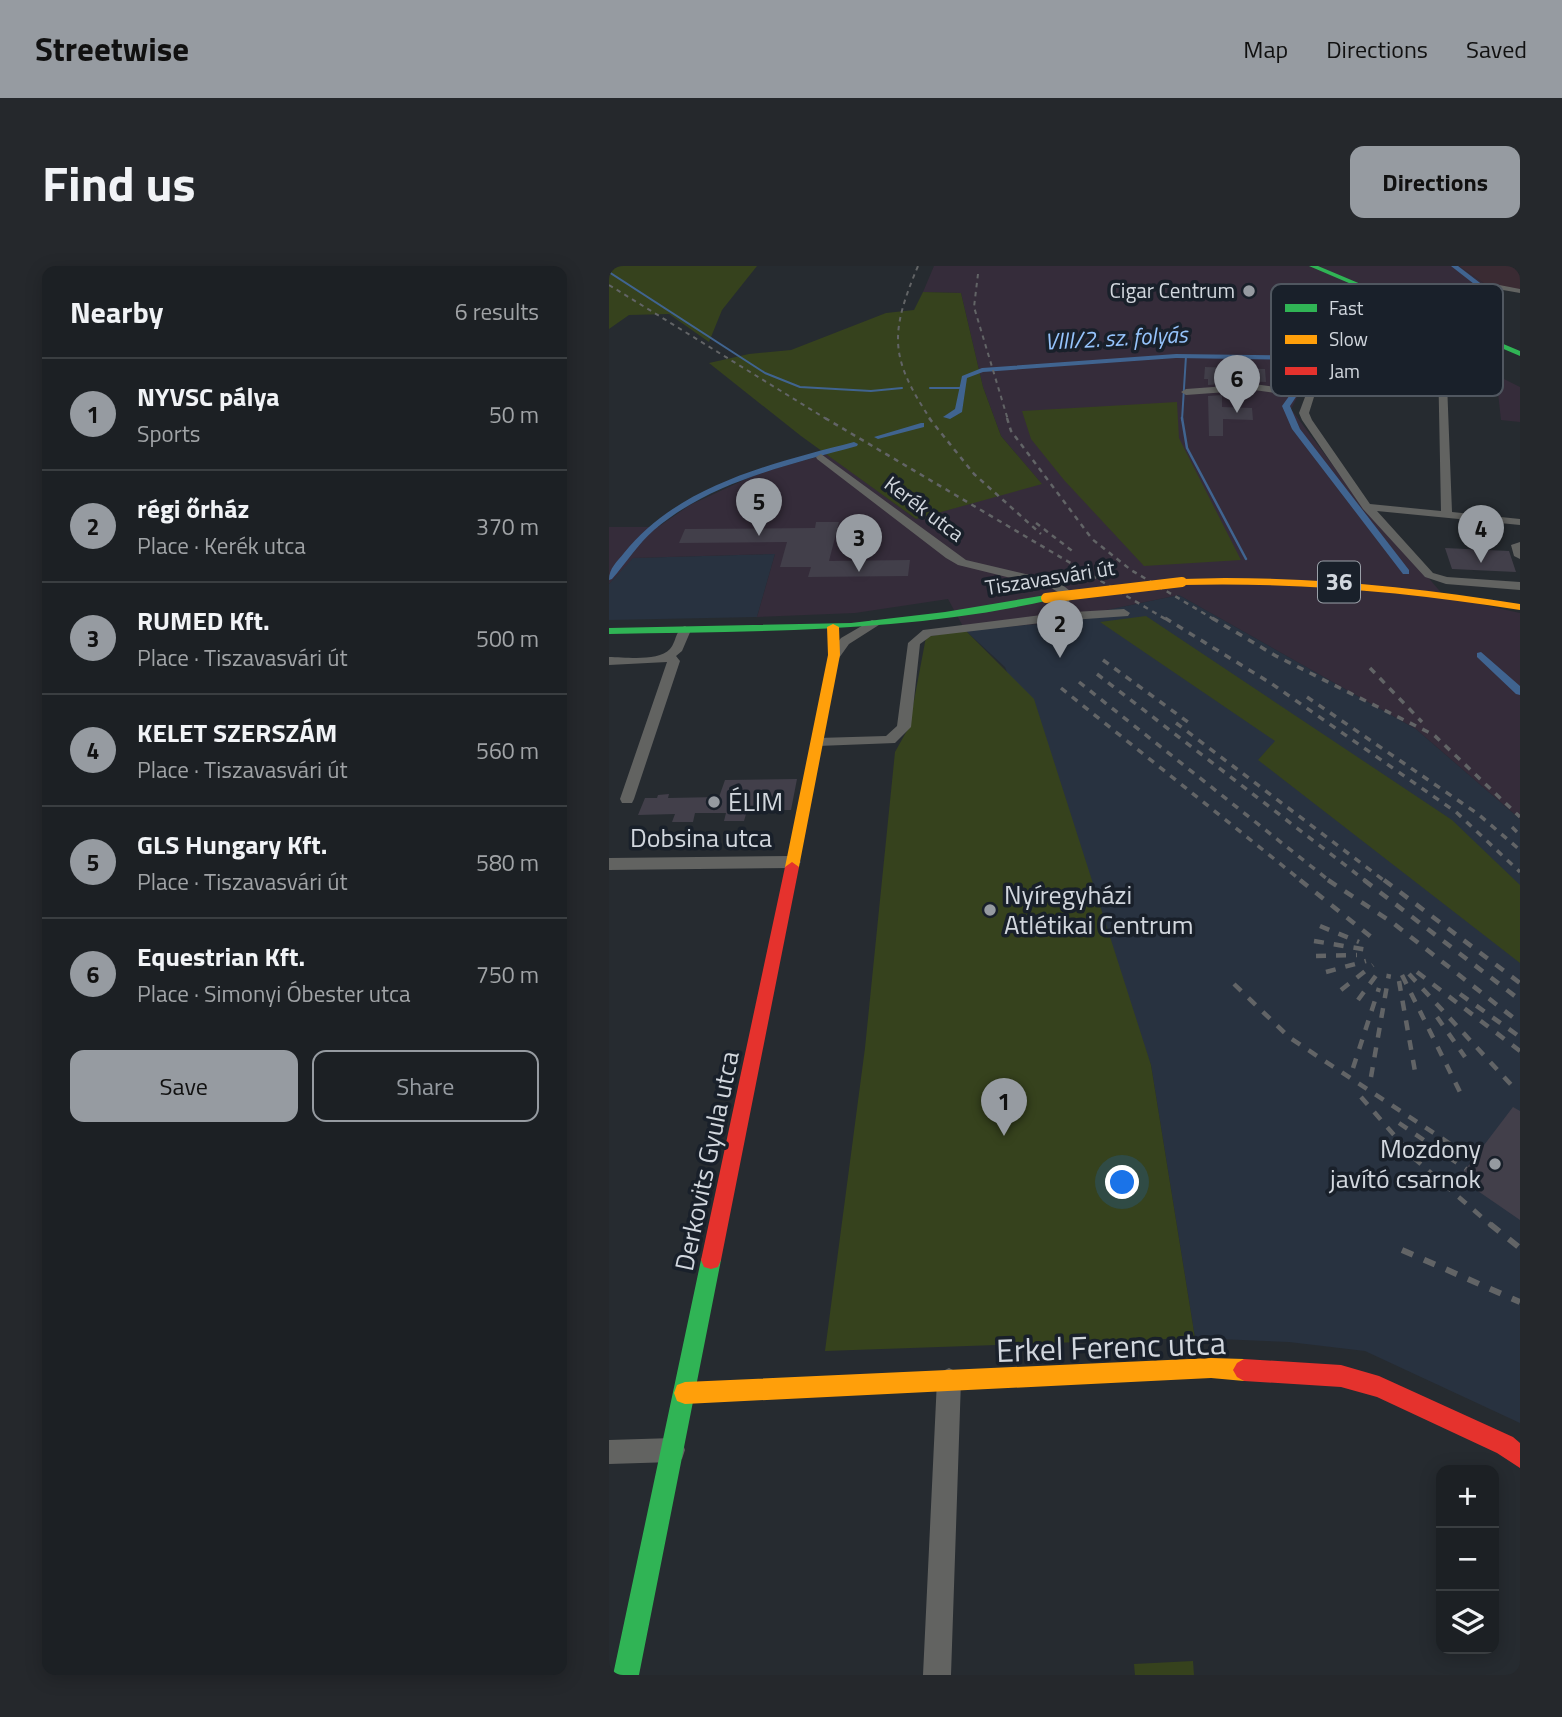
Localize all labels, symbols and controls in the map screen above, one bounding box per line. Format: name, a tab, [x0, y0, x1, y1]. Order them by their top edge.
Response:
text: Streetwise	[35, 24, 189, 74]
text: Map	[1243, 31, 1288, 67]
text: Directions	[1326, 31, 1428, 67]
text: Saved	[1466, 31, 1527, 67]
text: Find us	[42, 145, 196, 220]
button: Directions	[1350, 146, 1520, 218]
place label: Cigar Centrum	[1109, 274, 1235, 306]
marker: Cigar Centrum	[1241, 283, 1257, 299]
legend	[1271, 284, 1503, 396]
text: Nearby	[70, 289, 163, 335]
text: Fast	[1329, 293, 1364, 322]
text: 6 results	[455, 294, 539, 329]
water label: VIII/2. sz. folyás	[1044, 316, 1190, 359]
text: Slow	[1329, 324, 1368, 353]
pin: 6	[1214, 355, 1260, 413]
text: Jam	[1329, 356, 1360, 385]
text: NYVSC pálya	[137, 377, 279, 416]
text: 1	[87, 397, 99, 432]
text: 50 m	[489, 397, 539, 432]
text: Sports	[137, 416, 200, 451]
street label: Kerék utca	[878, 468, 972, 549]
pin: 5	[736, 478, 782, 536]
text: régi őrház	[137, 489, 249, 528]
pin: 4	[1458, 505, 1504, 563]
text: 2	[87, 509, 99, 544]
text: 370 m	[476, 509, 539, 544]
pin: 3	[836, 514, 882, 572]
text: Place · Kerék utca	[137, 528, 306, 563]
street label: Tiszavasvári út	[983, 551, 1118, 603]
road number: 36	[1318, 562, 1360, 603]
pin: 2	[1037, 600, 1083, 658]
text: RUMED Kft.	[137, 601, 270, 640]
text: 3	[87, 621, 99, 656]
text: 500 m	[476, 621, 539, 656]
text: Place · Tiszavasvári út	[137, 640, 347, 675]
text: KELET SZERSZÁM	[137, 713, 337, 752]
text: 4	[87, 733, 99, 768]
text: 560 m	[476, 733, 539, 768]
text: Place · Tiszavasvári út	[137, 752, 347, 787]
place label: ÉLIM	[728, 782, 783, 821]
marker: ÉLIM	[706, 794, 722, 810]
street label: Dobsina utca	[630, 818, 772, 857]
text: GLS Hungary Kft.	[137, 825, 327, 864]
text: 5	[87, 845, 99, 880]
text: 580 m	[476, 845, 539, 880]
text: Place · Tiszavasvári út	[137, 864, 347, 899]
place label: Nyíregyházi Atlétikai Centrum	[1004, 875, 1194, 944]
marker: Nyíregyházi Atlétikai Centrum	[982, 902, 998, 918]
text: Equestrian Kft.	[137, 937, 305, 976]
text: 6	[87, 957, 99, 992]
text: 750 m	[476, 957, 539, 992]
text: Place · Simonyi Óbester utca	[137, 976, 411, 1011]
street label: Derkovits Gyula utca	[664, 1047, 749, 1274]
button: Save	[70, 1050, 298, 1122]
button: Share	[312, 1050, 539, 1122]
pin: 1	[981, 1078, 1027, 1136]
place label: Mozdony javító csarnok	[1328, 1129, 1481, 1198]
marker: Mozdony javító csarnok	[1487, 1156, 1503, 1172]
your location	[1105, 1165, 1139, 1199]
street label: Erkel Ferenc utca	[995, 1318, 1227, 1374]
map controls	[1436, 1465, 1499, 1654]
button: +	[1436, 1465, 1499, 1528]
button: −	[1436, 1528, 1499, 1591]
button: layers	[1436, 1591, 1499, 1654]

